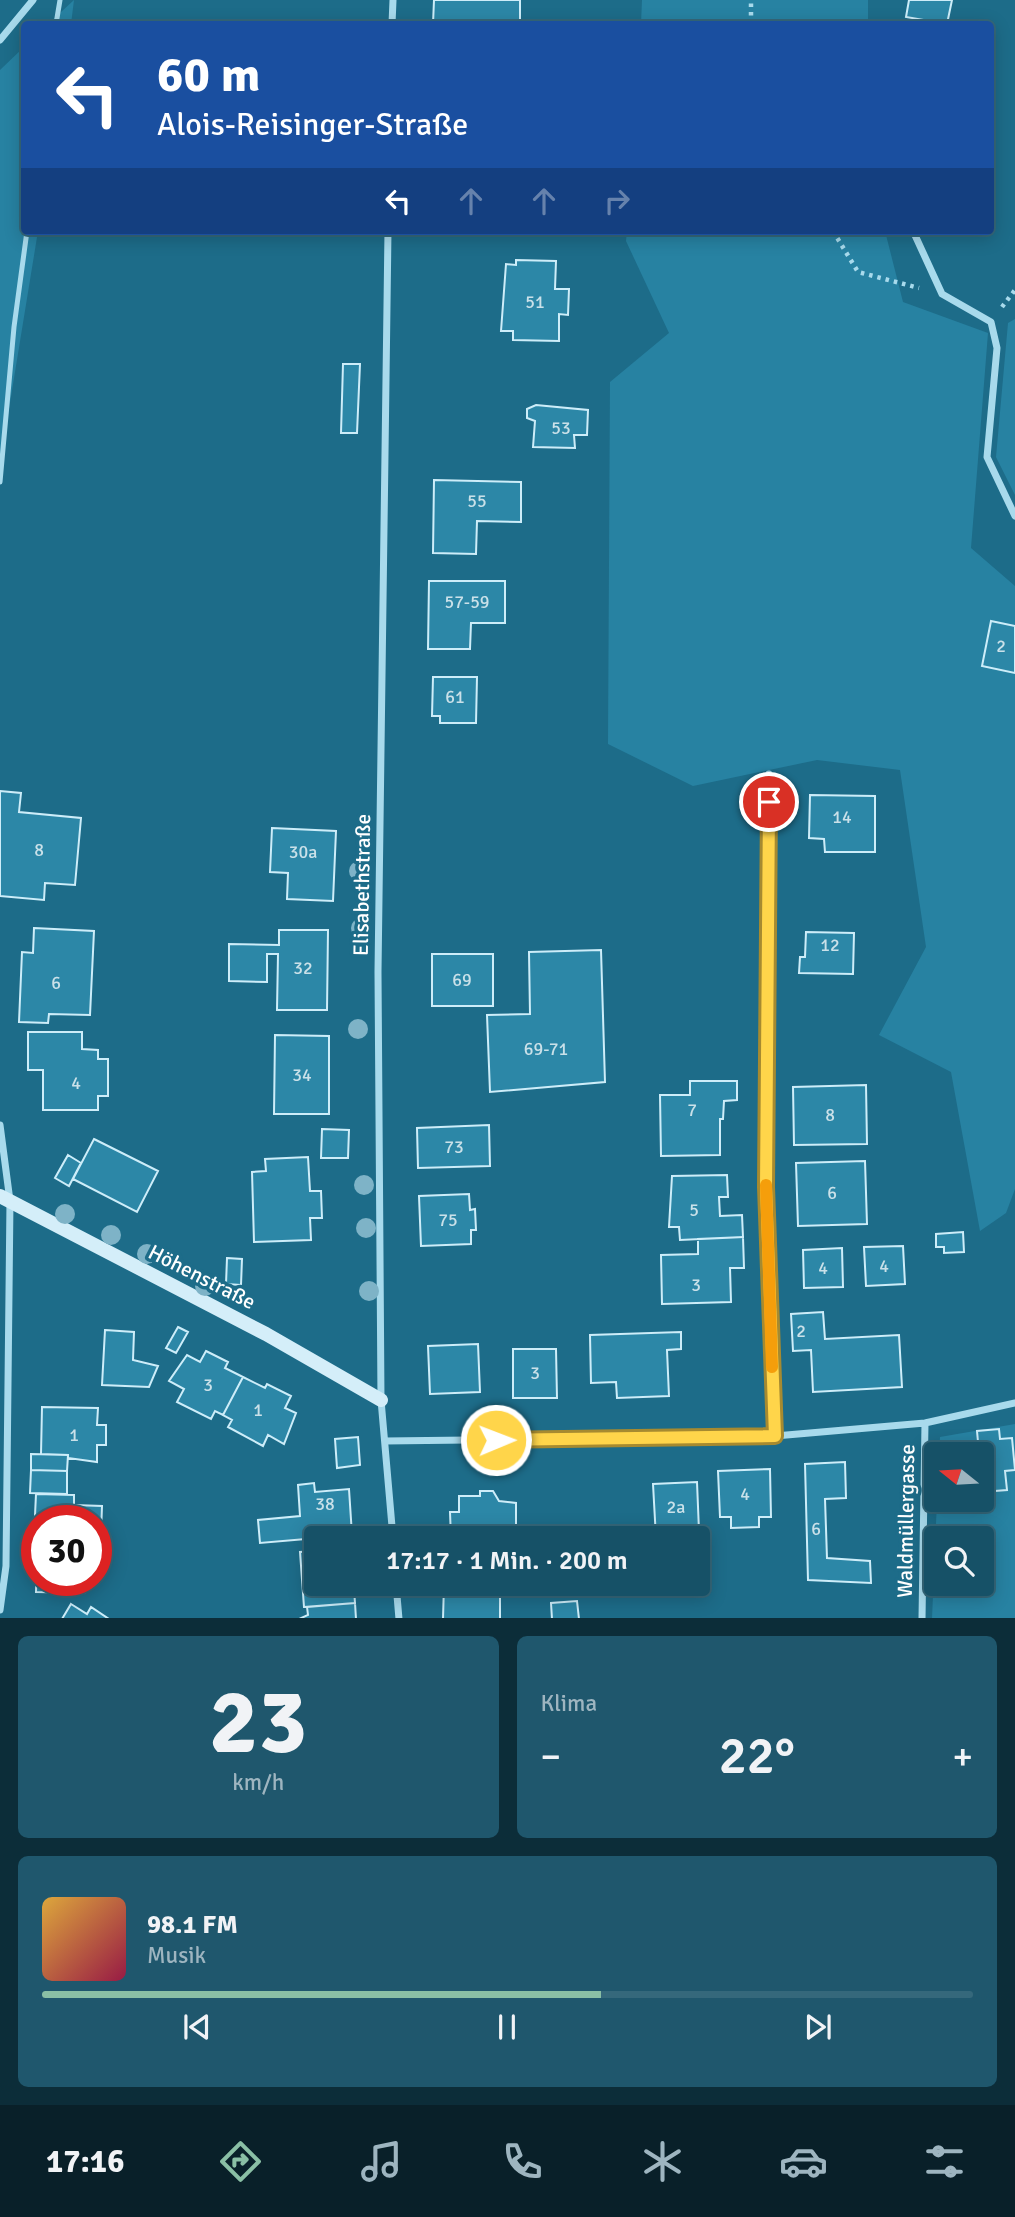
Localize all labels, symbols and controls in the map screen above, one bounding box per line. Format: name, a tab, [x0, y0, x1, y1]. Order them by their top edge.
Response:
text: 60 m	[157, 45, 260, 105]
icon: left	[42, 49, 133, 140]
text: Alois-Reisinger-Straße	[157, 105, 468, 144]
icon: left	[379, 182, 417, 220]
icon: ahead	[452, 182, 490, 220]
icon: ahead	[525, 182, 563, 220]
icon: right	[598, 182, 636, 220]
house number: 51	[525, 291, 545, 313]
house number: 53	[551, 417, 571, 439]
house number: 55	[467, 490, 487, 512]
house number: 57-59	[444, 591, 490, 613]
house number: 2	[996, 635, 1006, 657]
house number: 61	[445, 686, 465, 708]
pin	[739, 772, 799, 832]
icon: arrive	[750, 783, 788, 821]
house number: 14	[832, 806, 852, 828]
street label: Elisabethstraße	[348, 814, 376, 956]
house number: 8	[34, 839, 44, 861]
house number: 30a	[289, 841, 317, 863]
house number: 12	[820, 934, 840, 956]
house number: 32	[293, 957, 313, 979]
house number: 69	[452, 969, 472, 991]
house number: 6	[51, 972, 61, 994]
house number: 69-71	[524, 1038, 568, 1060]
house number: 34	[292, 1064, 312, 1086]
house number: 4	[71, 1072, 81, 1094]
house number: 7	[687, 1099, 697, 1121]
house number: 8	[825, 1104, 835, 1126]
house number: 73	[444, 1136, 464, 1158]
house number: 6	[827, 1182, 837, 1204]
house number: 5	[689, 1199, 699, 1221]
house number: 75	[438, 1209, 458, 1231]
street label: Höhenstraße	[144, 1239, 260, 1315]
house number: 4	[879, 1255, 889, 1277]
house number: 4	[818, 1257, 828, 1279]
house number: 3	[691, 1274, 701, 1296]
house number: 2	[796, 1320, 806, 1342]
house number: 3	[530, 1362, 540, 1384]
house number: 3	[203, 1374, 213, 1396]
house number: 1	[253, 1399, 263, 1421]
position arrow	[459, 1403, 533, 1477]
house number: 1	[69, 1424, 79, 1446]
north arrow	[924, 1442, 994, 1512]
map controls	[924, 1442, 994, 1596]
street label: Waldmüllergasse	[892, 1444, 920, 1598]
house number: 4	[740, 1483, 750, 1505]
house number: 38	[315, 1493, 335, 1515]
house number: 2a	[667, 1496, 685, 1518]
speed limit sign: 30	[21, 1505, 112, 1596]
house number: 6	[811, 1518, 821, 1540]
button: search	[924, 1526, 994, 1596]
text: 17:17 · 1 Min. · 200 m	[386, 1545, 628, 1577]
text: 23	[209, 1666, 307, 1779]
text: Klima	[541, 1689, 597, 1718]
text: 22°	[719, 1724, 795, 1788]
text: −	[541, 1733, 561, 1780]
text: +	[952, 1733, 973, 1780]
text: km/h	[232, 1768, 284, 1797]
text: 98.1 FM	[147, 1909, 238, 1941]
text: Musik	[147, 1941, 206, 1970]
icon: previous	[178, 2008, 216, 2046]
icon: pause	[488, 2008, 526, 2046]
icon: next	[799, 2008, 837, 2046]
icon: directions	[216, 2137, 265, 2186]
icon: music	[357, 2137, 406, 2186]
icon: phone	[498, 2137, 547, 2186]
icon: climate	[638, 2137, 687, 2186]
icon: car	[779, 2137, 828, 2186]
icon: filters	[920, 2137, 969, 2186]
text: 17:16	[46, 2142, 124, 2181]

